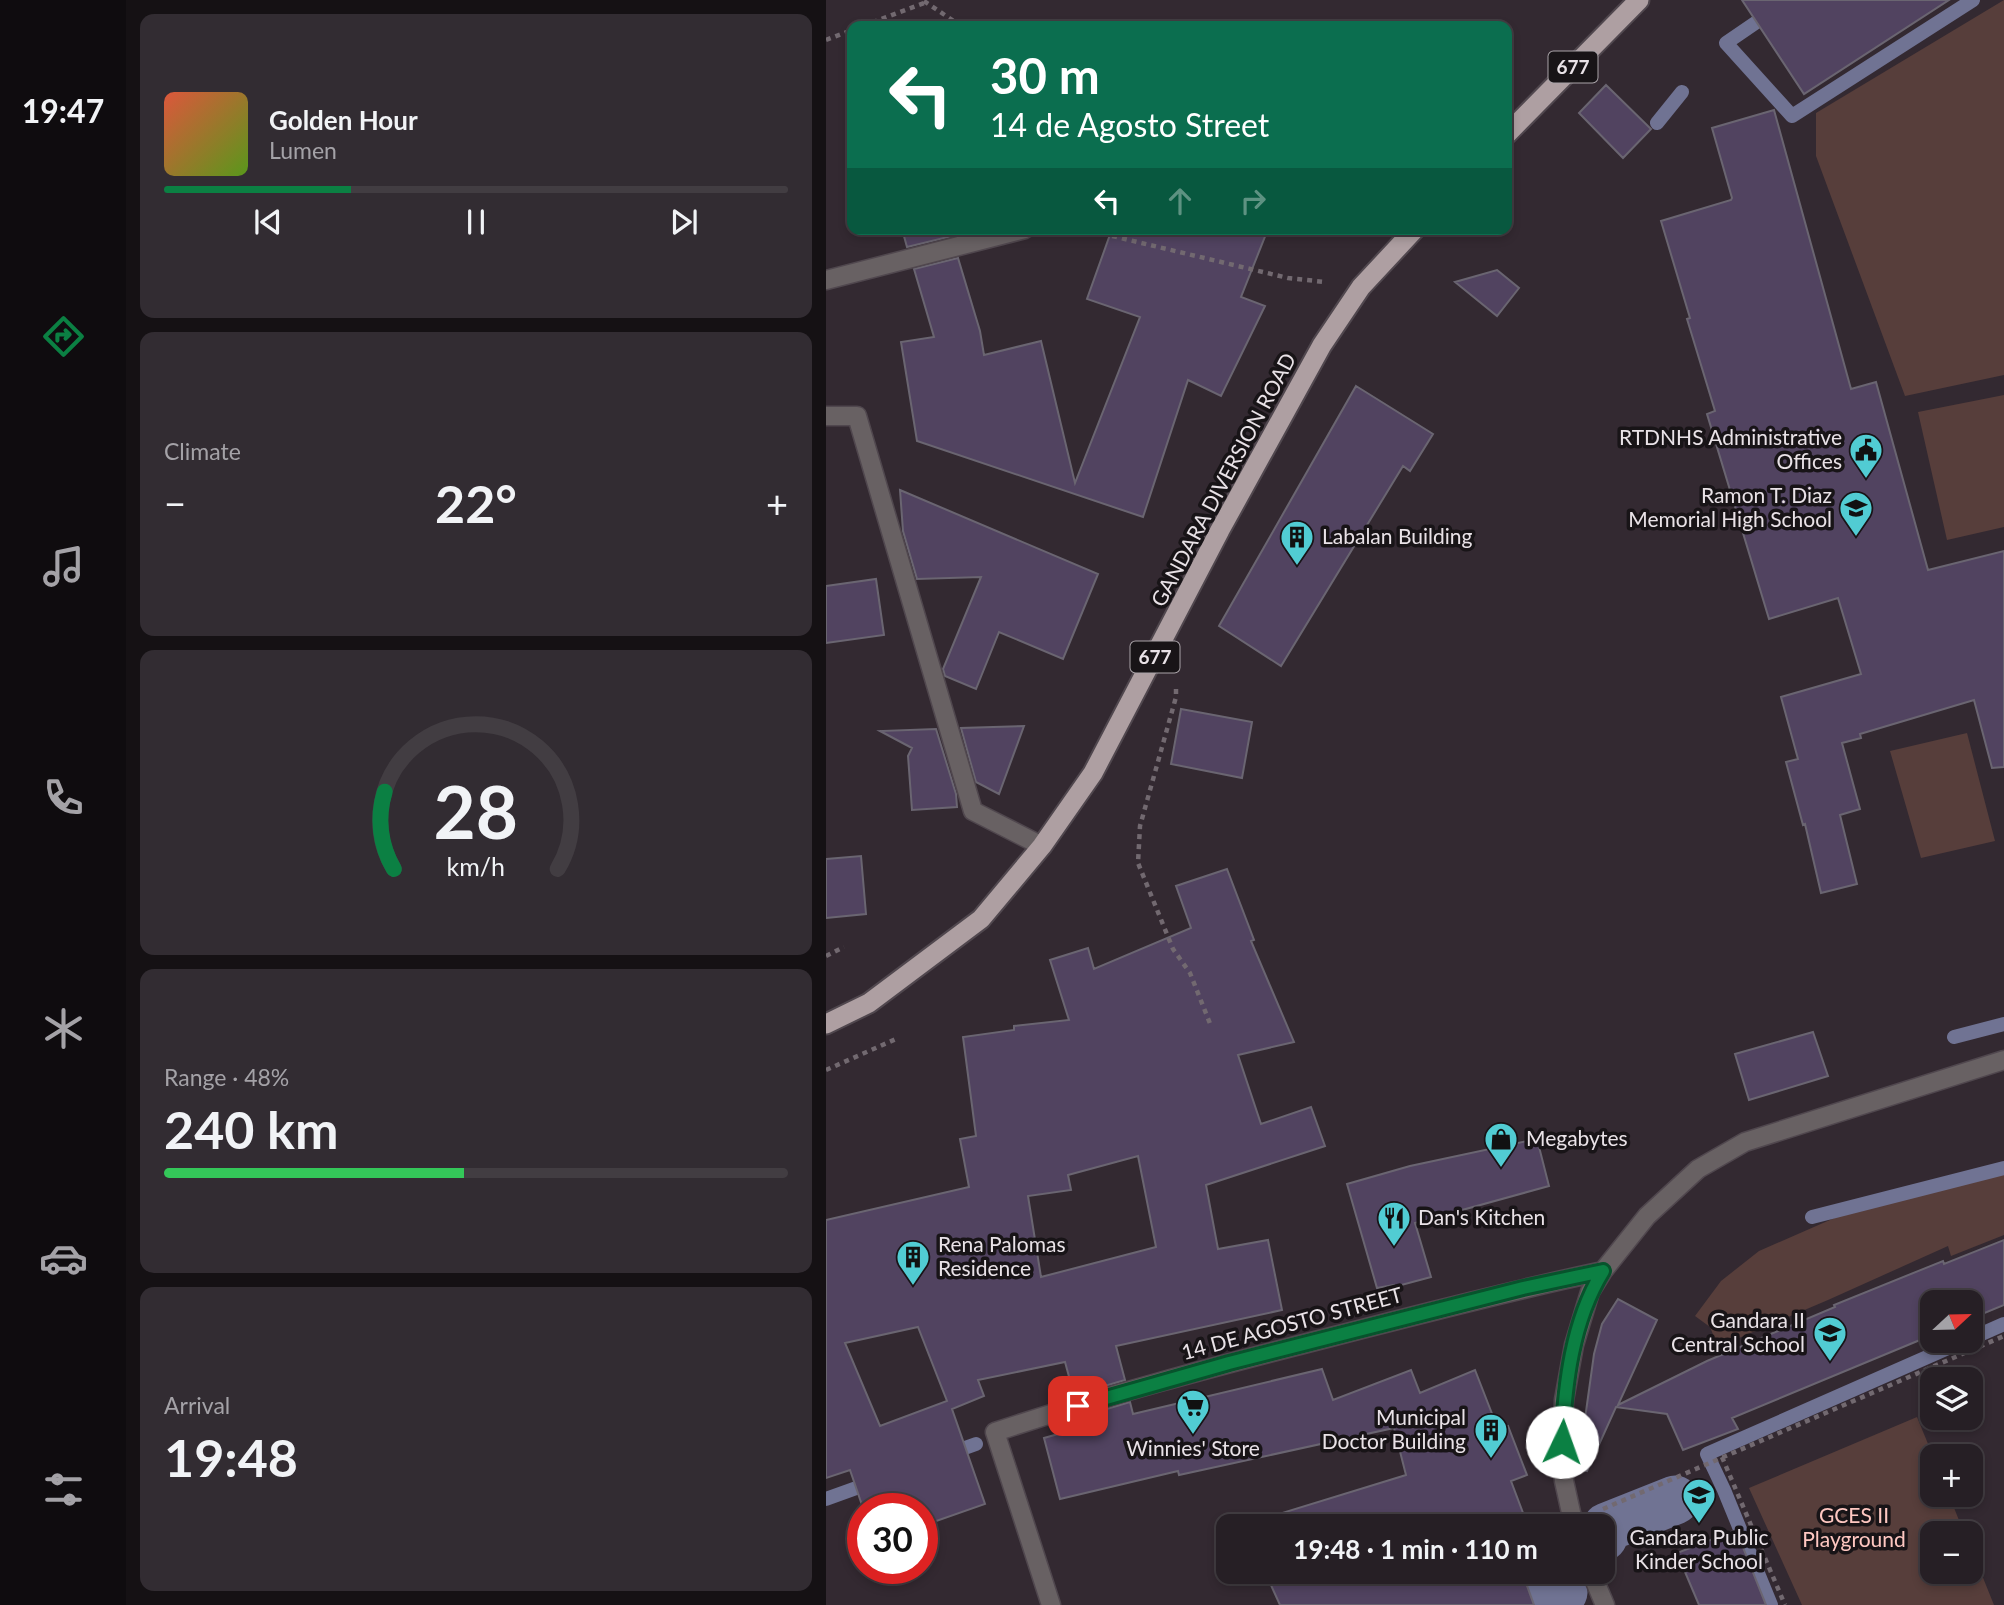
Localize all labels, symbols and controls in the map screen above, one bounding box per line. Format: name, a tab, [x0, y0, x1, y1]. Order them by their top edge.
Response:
text: 30 m	[990, 46, 1100, 104]
icon: left	[875, 49, 966, 140]
road number: 677	[1548, 52, 1598, 82]
text: 19:47	[22, 91, 104, 130]
text: Golden Hour	[269, 104, 418, 136]
text: 14 de Agosto Street	[990, 105, 1269, 144]
text: Lumen	[269, 136, 337, 164]
icon: left	[1088, 182, 1126, 220]
icon: ahead	[1161, 182, 1199, 220]
icon: right	[1234, 182, 1272, 220]
icon: previous	[249, 203, 287, 241]
icon: pause	[457, 203, 495, 241]
icon: next	[665, 203, 703, 241]
icon: directions	[39, 312, 88, 361]
street label: GANDARA DIVERSION ROAD	[1145, 348, 1300, 610]
place label: RTDNHS Administrative Offices	[1619, 424, 1842, 473]
public building icon: RTDNHS Administrative Offices	[1847, 431, 1885, 480]
text: Climate	[164, 437, 241, 465]
text: 22°	[435, 472, 517, 534]
text: −	[164, 480, 186, 526]
text: +	[766, 480, 788, 526]
place label: Ramon T. Diaz Memorial High School	[1628, 482, 1832, 531]
school or university icon: Ramon T. Diaz Memorial High School	[1837, 489, 1875, 538]
building icon: Labalan Building	[1278, 518, 1316, 567]
place label: Labalan Building	[1322, 523, 1472, 548]
icon: music	[39, 542, 88, 591]
road number: 677	[1130, 642, 1180, 672]
text: 28	[434, 767, 518, 855]
icon: phone	[39, 773, 88, 822]
text: km/h	[447, 850, 505, 880]
icon: climate	[39, 1004, 88, 1053]
text: Range · 48%	[164, 1063, 289, 1091]
text: 240 km	[164, 1098, 338, 1160]
shop icon: Megabytes	[1482, 1120, 1520, 1169]
place label: Megabytes	[1526, 1125, 1628, 1150]
restaurant icon: Dan's Kitchen	[1375, 1199, 1413, 1248]
place label: Dan's Kitchen	[1418, 1204, 1545, 1229]
place label: Rena Palomas Residence	[938, 1231, 1065, 1280]
icon: car	[39, 1234, 88, 1283]
building icon: Rena Palomas Residence	[894, 1238, 932, 1287]
street label: 14 DE AGOSTO STREET	[1179, 1281, 1405, 1364]
north arrow	[1920, 1290, 1983, 1353]
map controls	[1920, 1290, 1983, 1584]
place label: Gandara II Central School	[1671, 1307, 1805, 1356]
school or university icon: Gandara II Central School	[1811, 1314, 1849, 1363]
button: layers	[1920, 1367, 1983, 1430]
pin	[1048, 1376, 1108, 1436]
icon: arrive	[1059, 1387, 1097, 1425]
supermarket icon: Winnies' Store	[1174, 1387, 1212, 1436]
text: Arrival	[164, 1391, 230, 1419]
place label: Municipal Doctor Building	[1322, 1404, 1466, 1453]
position arrow	[1525, 1405, 1599, 1479]
building icon: Municipal Doctor Building	[1472, 1411, 1510, 1460]
text: 19:48	[164, 1426, 298, 1488]
place label: Winnies' Store	[1126, 1435, 1260, 1460]
button: +	[1920, 1444, 1983, 1507]
icon: filters	[39, 1465, 88, 1514]
school or university icon: Gandara Public Kinder School	[1680, 1476, 1718, 1525]
speed limit sign: 30	[847, 1493, 938, 1584]
park label: GCES II Playground	[1802, 1502, 1906, 1551]
button: −	[1920, 1521, 1983, 1584]
place label: Gandara Public Kinder School	[1630, 1524, 1768, 1573]
text: 19:48 · 1 min · 110 m	[1293, 1533, 1538, 1565]

